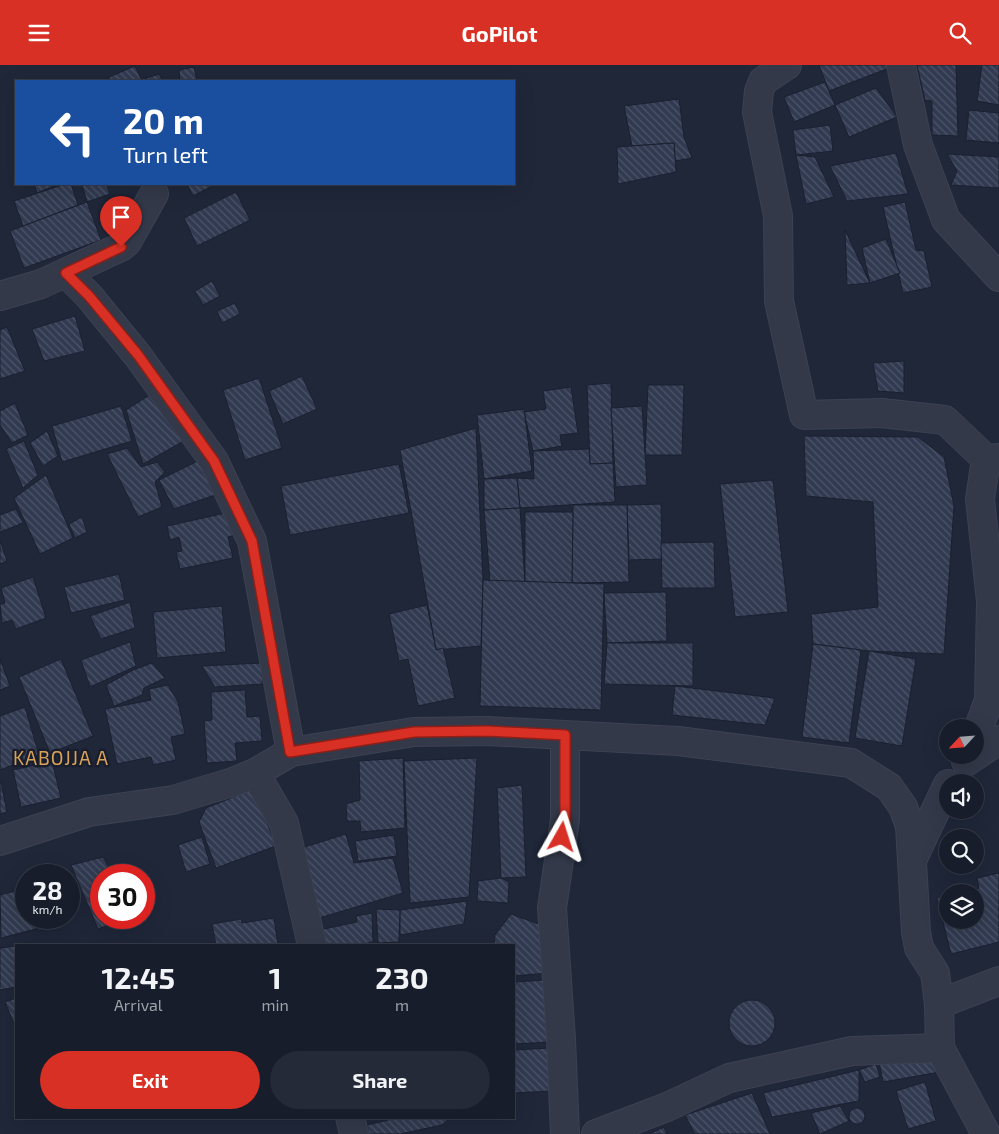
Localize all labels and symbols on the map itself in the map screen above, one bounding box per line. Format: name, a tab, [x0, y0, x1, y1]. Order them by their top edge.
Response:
pin	[100, 196, 142, 247]
north arrow	[939, 719, 984, 764]
district label: KABOJJA A	[13, 746, 109, 769]
position arrow	[535, 810, 587, 862]
speed limit sign: 30	[90, 864, 155, 929]

